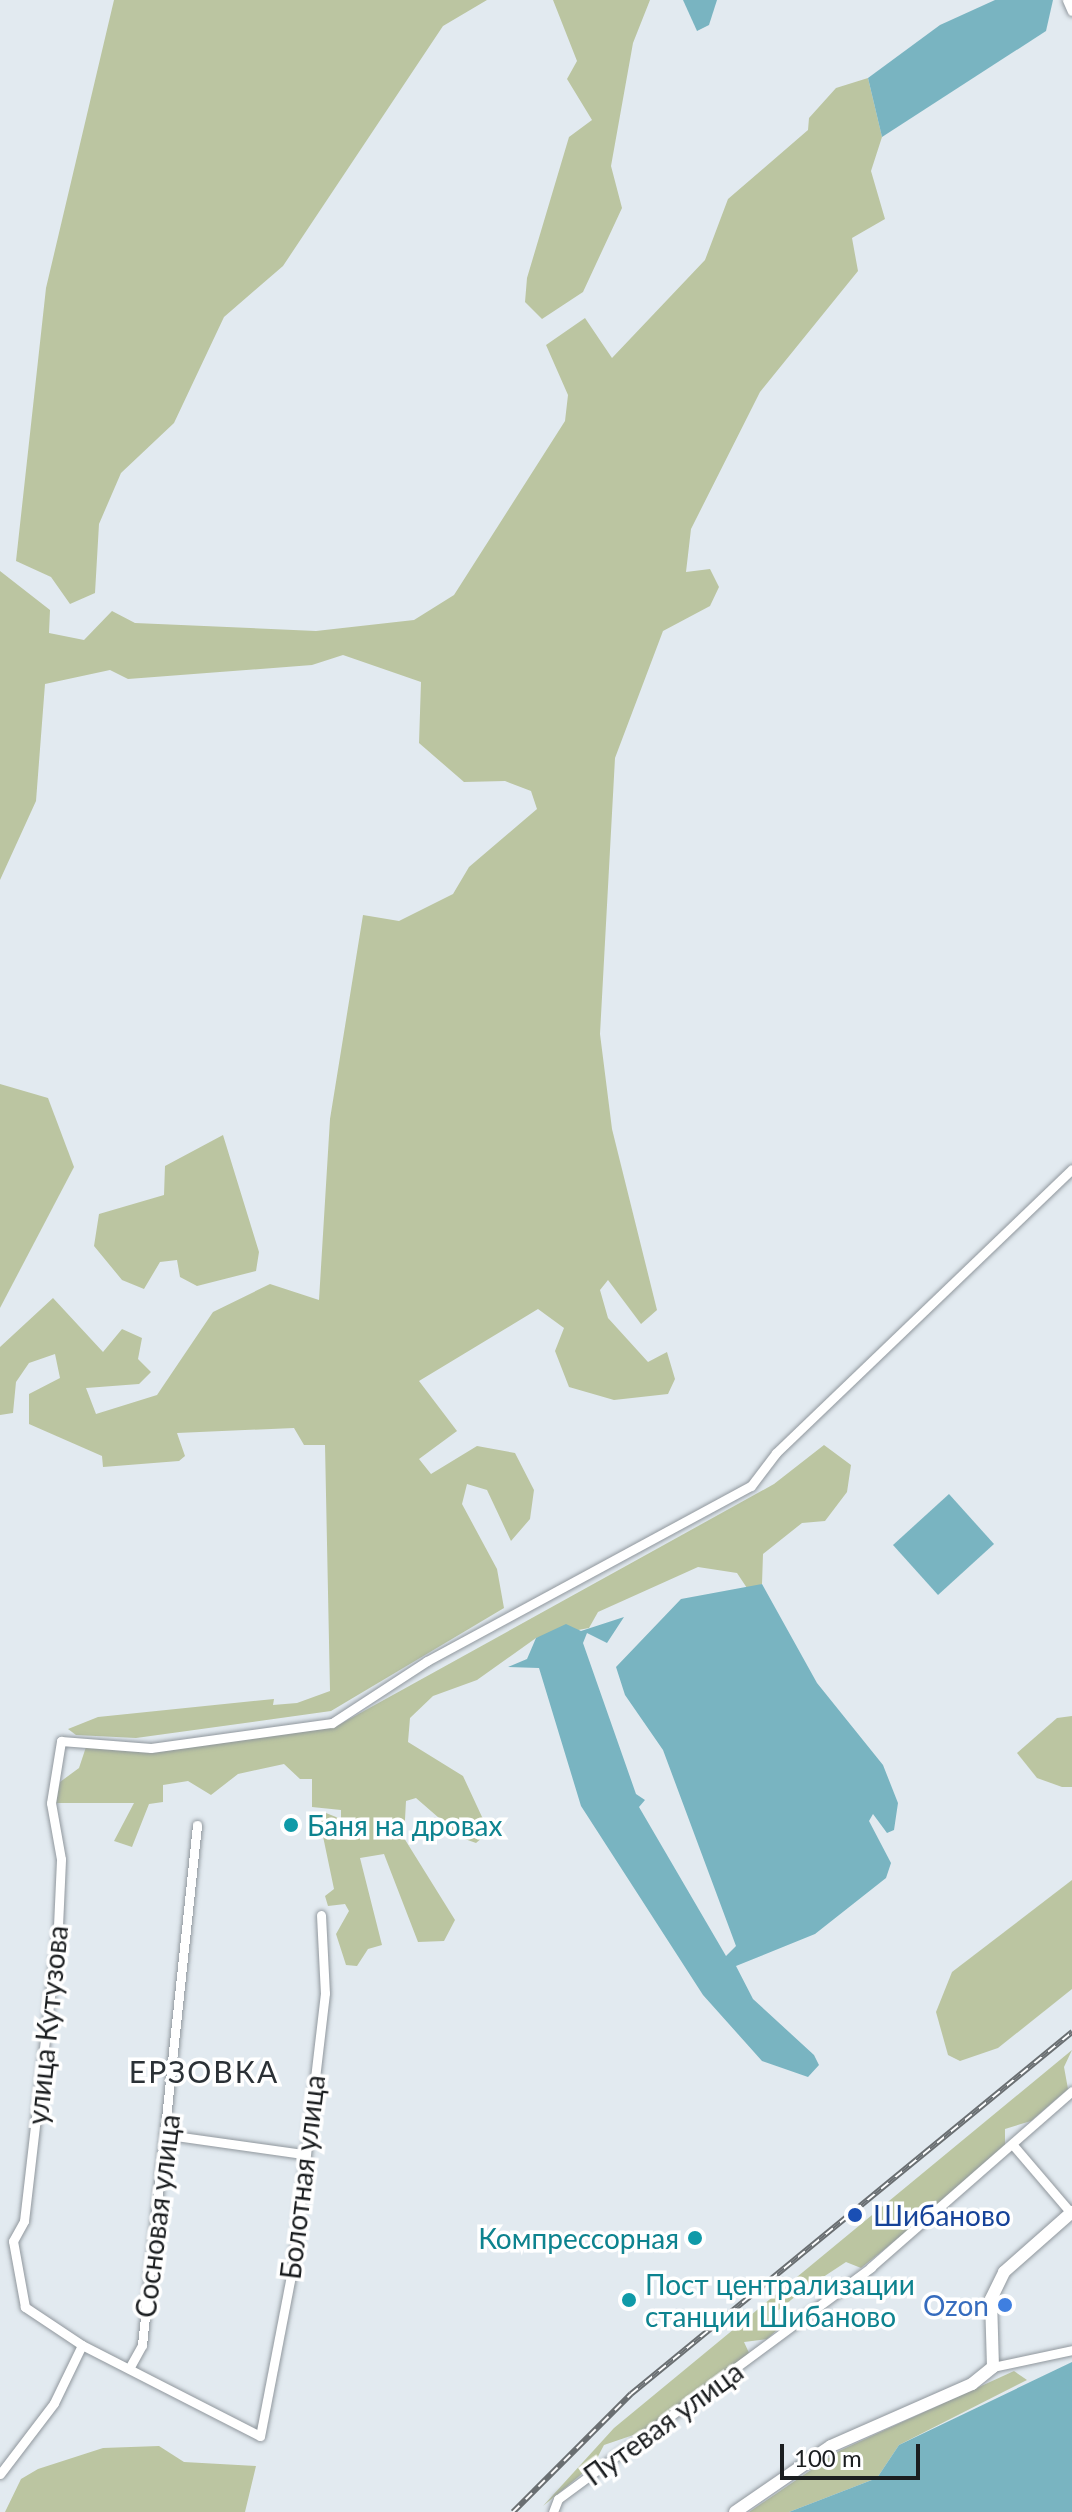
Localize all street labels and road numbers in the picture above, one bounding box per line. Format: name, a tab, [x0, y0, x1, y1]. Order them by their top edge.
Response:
street label: улица Кутузова	[20, 1924, 74, 2126]
street label: Болотная улица	[273, 2073, 331, 2281]
street label: Сосновая улица	[128, 2112, 186, 2320]
street label: Путевая улица	[577, 2354, 749, 2492]

